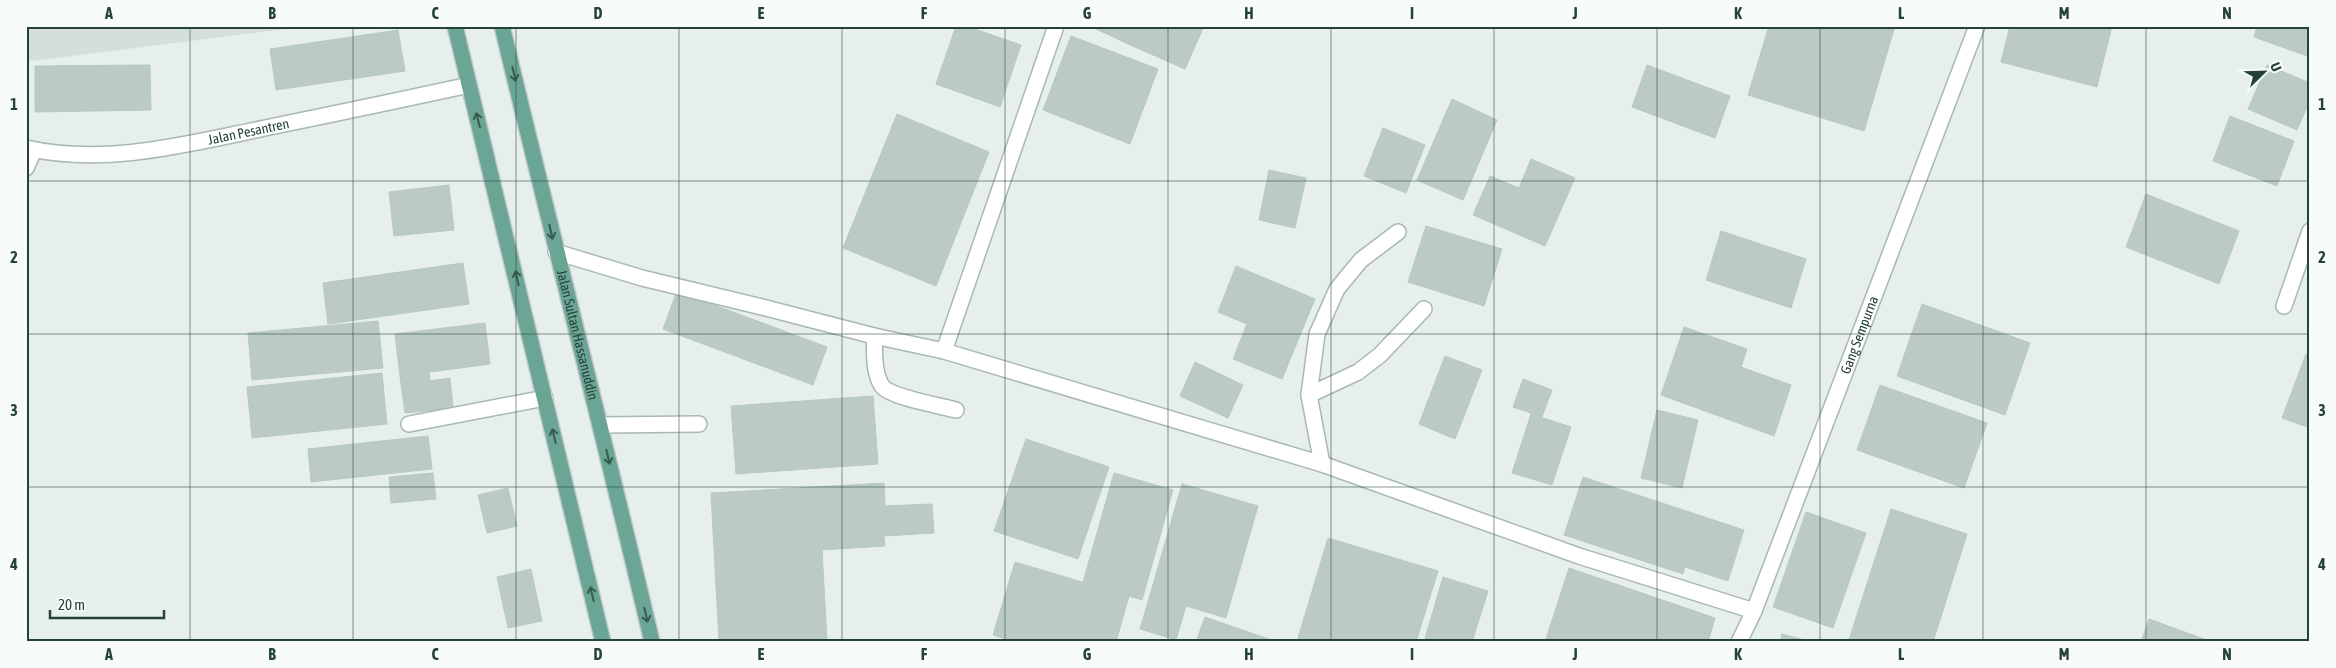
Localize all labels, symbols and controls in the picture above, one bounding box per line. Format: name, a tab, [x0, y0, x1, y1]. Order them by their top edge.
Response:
text: A	[104, 4, 113, 22]
text: B	[268, 4, 276, 22]
text: C	[431, 4, 439, 22]
text: D	[594, 4, 603, 22]
text: E	[758, 4, 765, 22]
text: F	[921, 4, 928, 22]
text: G	[1083, 4, 1092, 22]
text: H	[1244, 4, 1254, 22]
text: I	[1410, 4, 1414, 22]
text: J	[1571, 4, 1578, 22]
text: K	[1734, 4, 1742, 22]
text: L	[1898, 4, 1905, 22]
text: M	[2059, 4, 2069, 22]
text: N	[2222, 4, 2232, 22]
north arrow	[2238, 48, 2288, 98]
text: U	[2267, 60, 2285, 74]
one-way arrow	[510, 65, 519, 81]
text: 1	[10, 95, 18, 113]
text: 1	[2318, 95, 2326, 113]
one-way arrow	[473, 113, 482, 129]
street label: Jalan Pesantren	[206, 115, 291, 148]
one-way arrow	[547, 223, 556, 239]
text: 2	[10, 248, 18, 266]
text: 2	[2318, 248, 2326, 266]
street label: Jalan Sultan Hassanuddin	[554, 268, 601, 402]
one-way arrow	[512, 271, 521, 287]
street label: Gang Sempurna	[1837, 294, 1881, 376]
text: 3	[10, 401, 18, 419]
text: 3	[2318, 401, 2326, 419]
one-way arrow	[549, 429, 558, 445]
one-way arrow	[604, 449, 613, 465]
text: 4	[9, 555, 18, 573]
text: 4	[2317, 555, 2326, 573]
one-way arrow	[587, 587, 596, 603]
scale bar	[50, 588, 164, 620]
text: 20 m	[58, 596, 85, 613]
one-way arrow	[642, 607, 651, 623]
text: A	[104, 645, 113, 663]
text: B	[268, 645, 276, 663]
text: C	[431, 645, 439, 663]
text: D	[594, 645, 603, 663]
text: E	[758, 645, 765, 663]
text: F	[921, 645, 928, 663]
text: G	[1083, 645, 1092, 663]
text: H	[1244, 645, 1254, 663]
text: I	[1410, 645, 1414, 663]
text: J	[1571, 645, 1578, 663]
text: K	[1734, 645, 1742, 663]
text: L	[1898, 645, 1905, 663]
text: M	[2059, 645, 2069, 663]
text: N	[2222, 645, 2232, 663]

